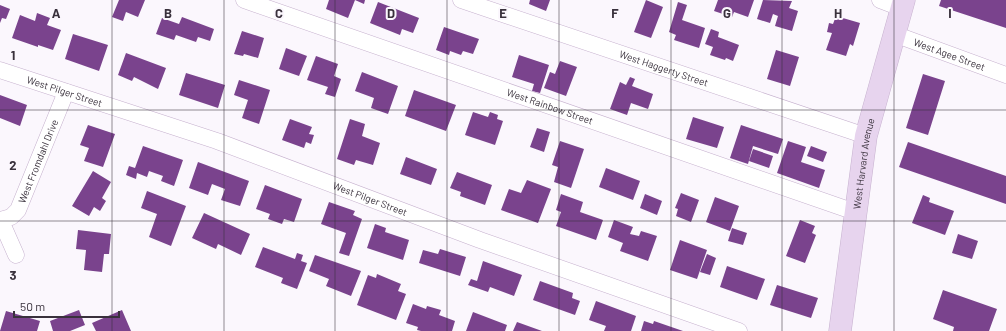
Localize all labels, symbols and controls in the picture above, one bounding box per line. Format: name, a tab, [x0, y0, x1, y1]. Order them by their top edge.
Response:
text: A	[52, 5, 61, 21]
text: B	[164, 5, 172, 21]
text: C	[275, 5, 283, 21]
text: D	[387, 5, 395, 21]
text: E	[499, 5, 507, 21]
text: F	[611, 5, 619, 21]
text: G	[723, 5, 731, 21]
text: H	[834, 5, 842, 21]
text: I	[948, 5, 952, 21]
street label: West Agee Street	[912, 36, 987, 73]
text: 1	[11, 47, 15, 63]
street label: West Haggerty Street	[618, 48, 710, 89]
street label: West Pilger Street	[25, 73, 104, 109]
street label: West Rainbow Street	[505, 86, 595, 127]
street label: West Harvard Avenue	[850, 117, 877, 210]
street label: West Fromdahl Drive	[15, 118, 60, 205]
text: 2	[9, 157, 17, 173]
street label: West Pilger Street	[331, 179, 409, 218]
text: 3	[9, 267, 17, 283]
scale bar	[14, 293, 119, 319]
text: 50 m	[20, 299, 45, 313]

